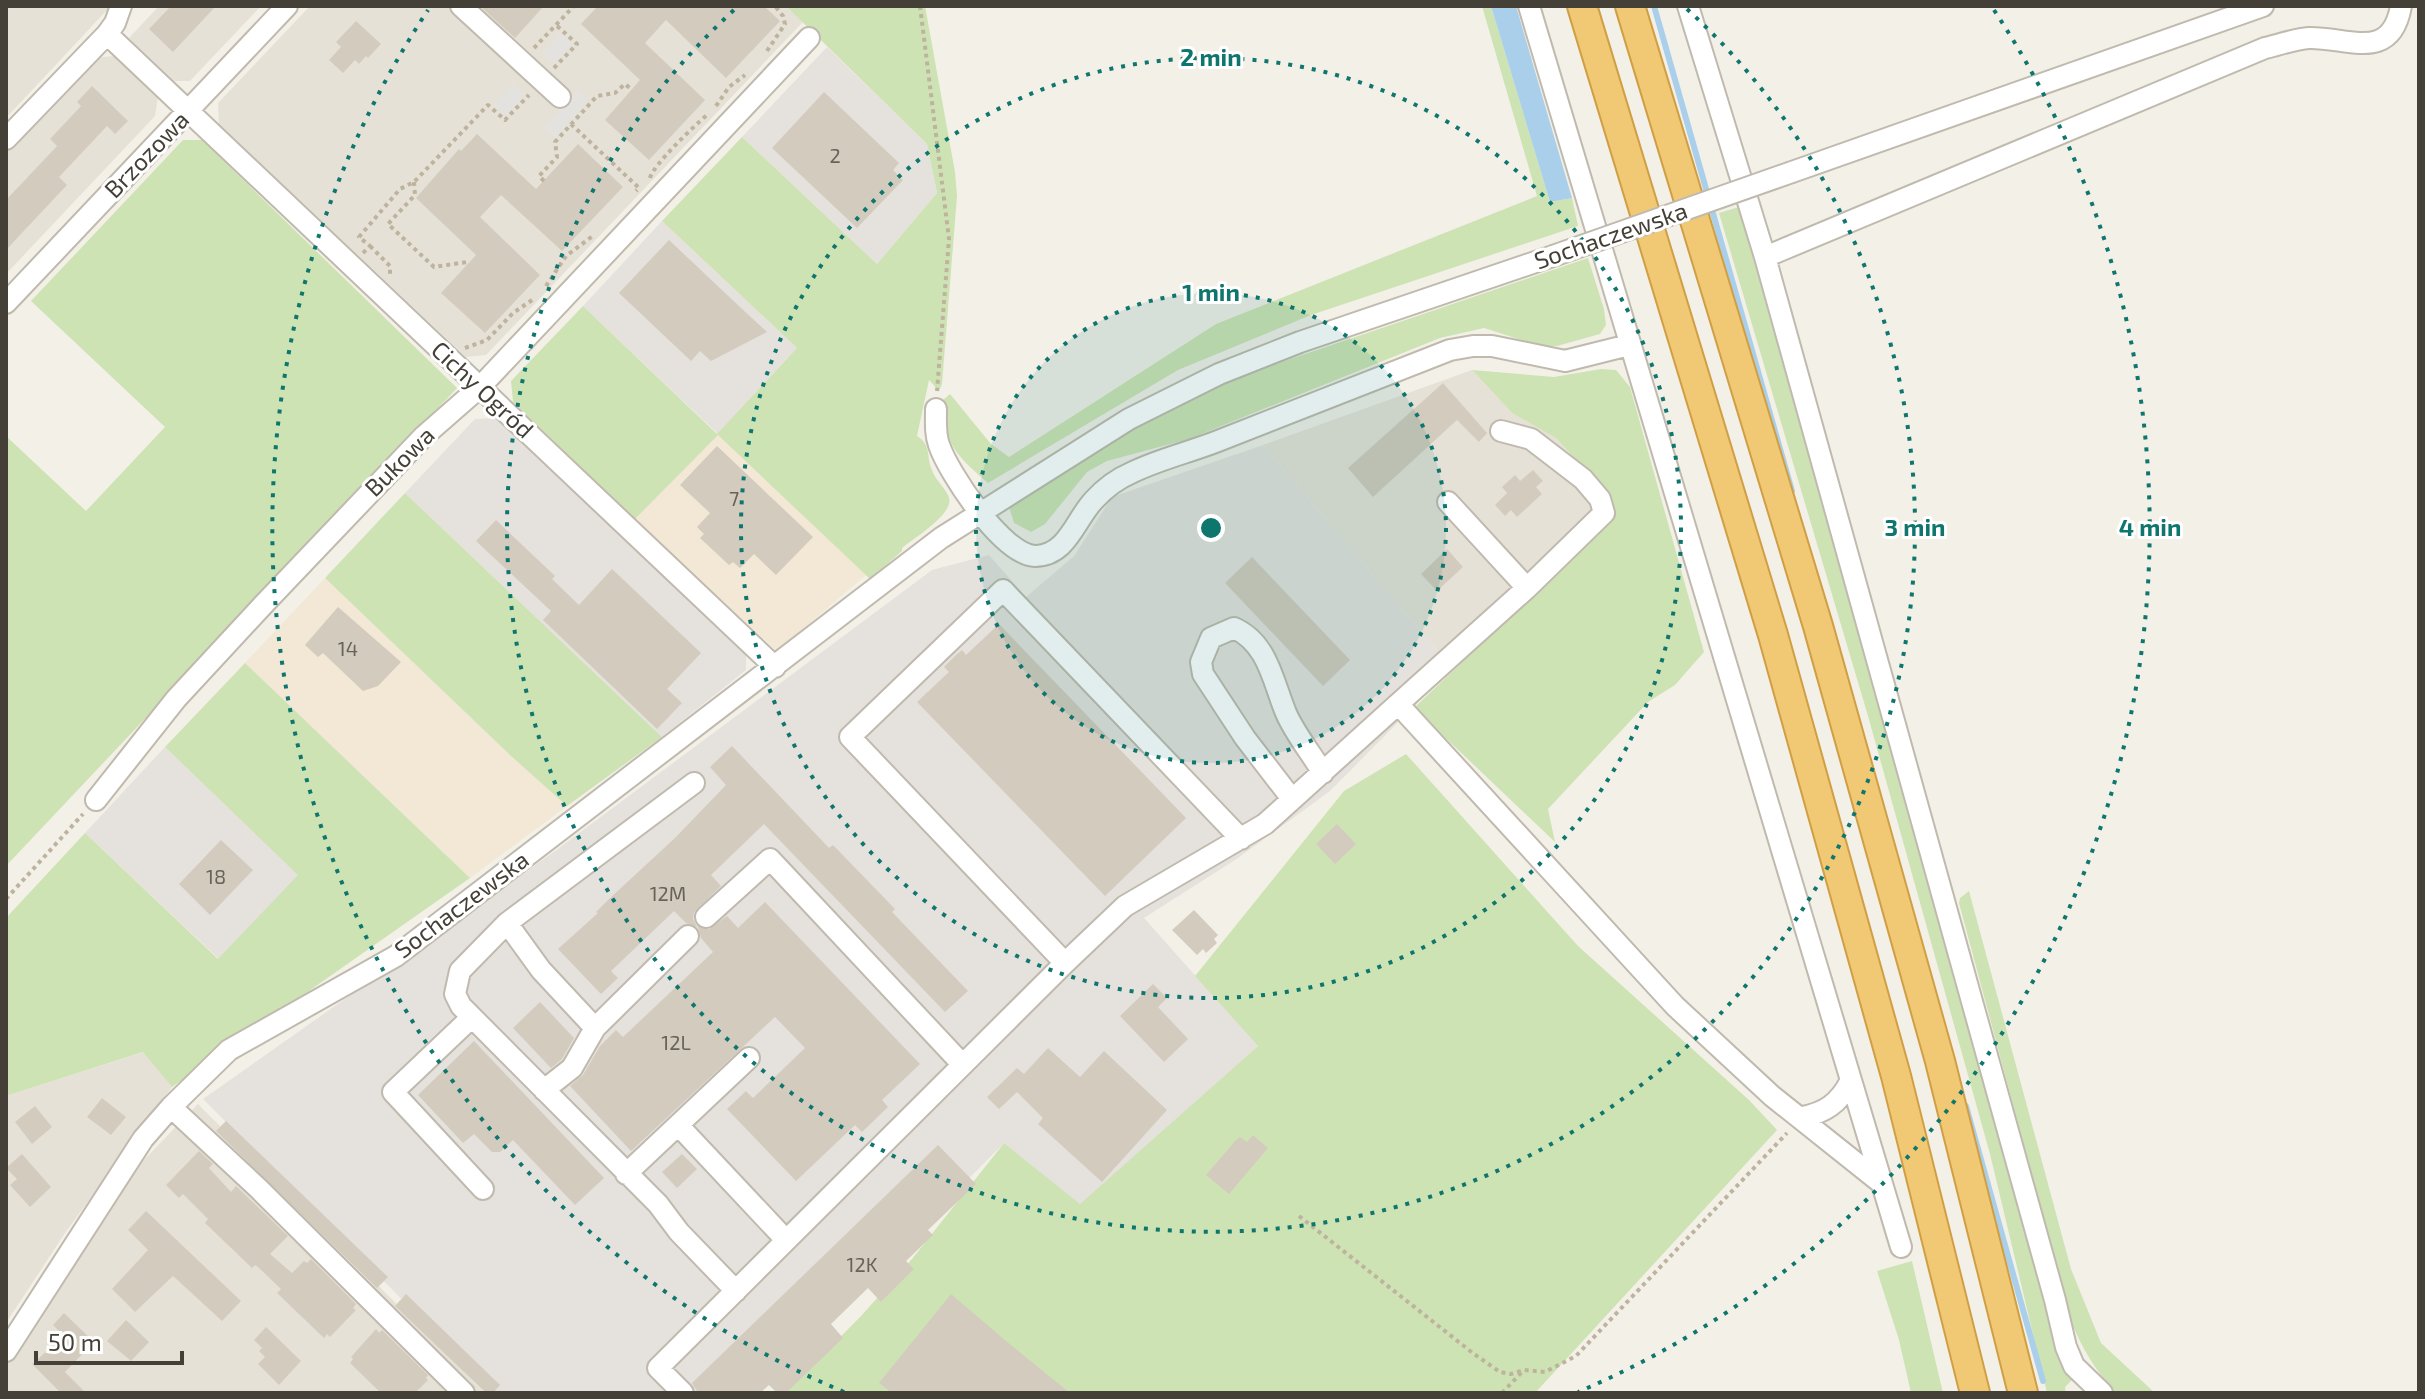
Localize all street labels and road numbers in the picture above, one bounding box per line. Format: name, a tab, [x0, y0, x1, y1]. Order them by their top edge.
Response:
street label: Brzozowa	[98, 105, 194, 203]
street label: Sochaczewska	[1530, 195, 1691, 274]
street label: Cichy Ogród	[426, 334, 540, 443]
street label: Bukowa	[358, 420, 440, 502]
street label: Sochaczewska	[388, 844, 534, 964]

